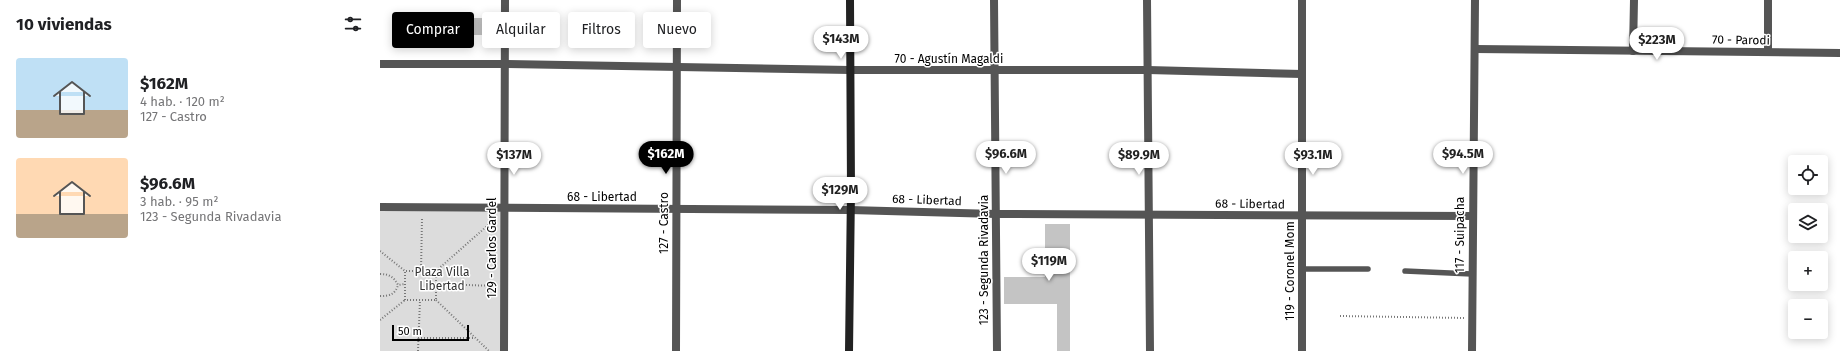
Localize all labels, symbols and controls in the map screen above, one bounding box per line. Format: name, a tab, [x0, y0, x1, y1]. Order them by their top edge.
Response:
chip: Comprar	[392, 12, 474, 48]
chip: Alquilar	[482, 12, 560, 48]
chip: Filtros	[568, 12, 635, 48]
chip: Nuevo	[643, 12, 711, 48]
icon: filters	[342, 13, 364, 35]
text: 10 viviendas	[16, 14, 112, 35]
pin: $143M	[813, 26, 869, 60]
pin: $223M	[1629, 27, 1685, 61]
text: $143M	[823, 31, 859, 46]
text: $223M	[1638, 32, 1676, 47]
street label: 70 - Parodi	[1712, 32, 1770, 48]
street label: 70 - Agustín Magaldi	[895, 52, 1003, 66]
text: $162M	[140, 73, 188, 94]
icon: home	[48, 74, 96, 122]
text: 4 hab. · 120 m²	[140, 94, 225, 109]
text: 127 - Castro	[140, 109, 207, 124]
pin: $162M	[638, 141, 694, 175]
pin: $96.6M	[973, 141, 1039, 175]
pin: $94.5M	[1430, 141, 1496, 175]
pin: $137M	[486, 142, 542, 176]
pin: $89.9M	[1106, 142, 1172, 176]
pin: $93.1M	[1280, 142, 1346, 176]
text: $162M	[648, 146, 684, 161]
text: $96.6M	[985, 146, 1027, 161]
text: $94.5M	[1442, 146, 1484, 161]
text: $137M	[496, 147, 532, 162]
text: $89.9M	[1118, 147, 1160, 162]
text: $93.1M	[1294, 147, 1332, 162]
map controls	[1788, 155, 1828, 339]
button: locate	[1788, 155, 1828, 195]
text: $96.6M	[140, 173, 195, 194]
icon: home	[48, 174, 96, 222]
pin: $129M	[812, 177, 868, 211]
text: $129M	[822, 182, 858, 197]
street label: 68 - Libertad	[567, 190, 637, 204]
street label: 127 - Castro	[657, 192, 671, 254]
street label: 68 - Libertad	[892, 192, 962, 208]
text: 3 hab. · 95 m²	[140, 194, 218, 209]
street label: 123 - Segunda Rivadavia	[977, 195, 991, 325]
street label: 68 - Libertad	[1215, 196, 1285, 212]
street label: 129 - Carlos Gardel	[485, 197, 499, 299]
street label: 117 - Suipacha	[1453, 197, 1467, 273]
button: layers	[1788, 203, 1828, 243]
text: 123 - Segunda Rivadavia	[140, 209, 281, 224]
street label: 119 - Coronel Mom	[1283, 221, 1297, 321]
pin: $119M	[1021, 248, 1077, 282]
button: +	[1788, 251, 1828, 291]
text: $119M	[1031, 253, 1067, 268]
park label: Plaza Villa Libertad	[414, 265, 470, 293]
button: −	[1788, 299, 1828, 339]
scale bar	[392, 323, 469, 342]
text: 50 m	[398, 325, 422, 338]

